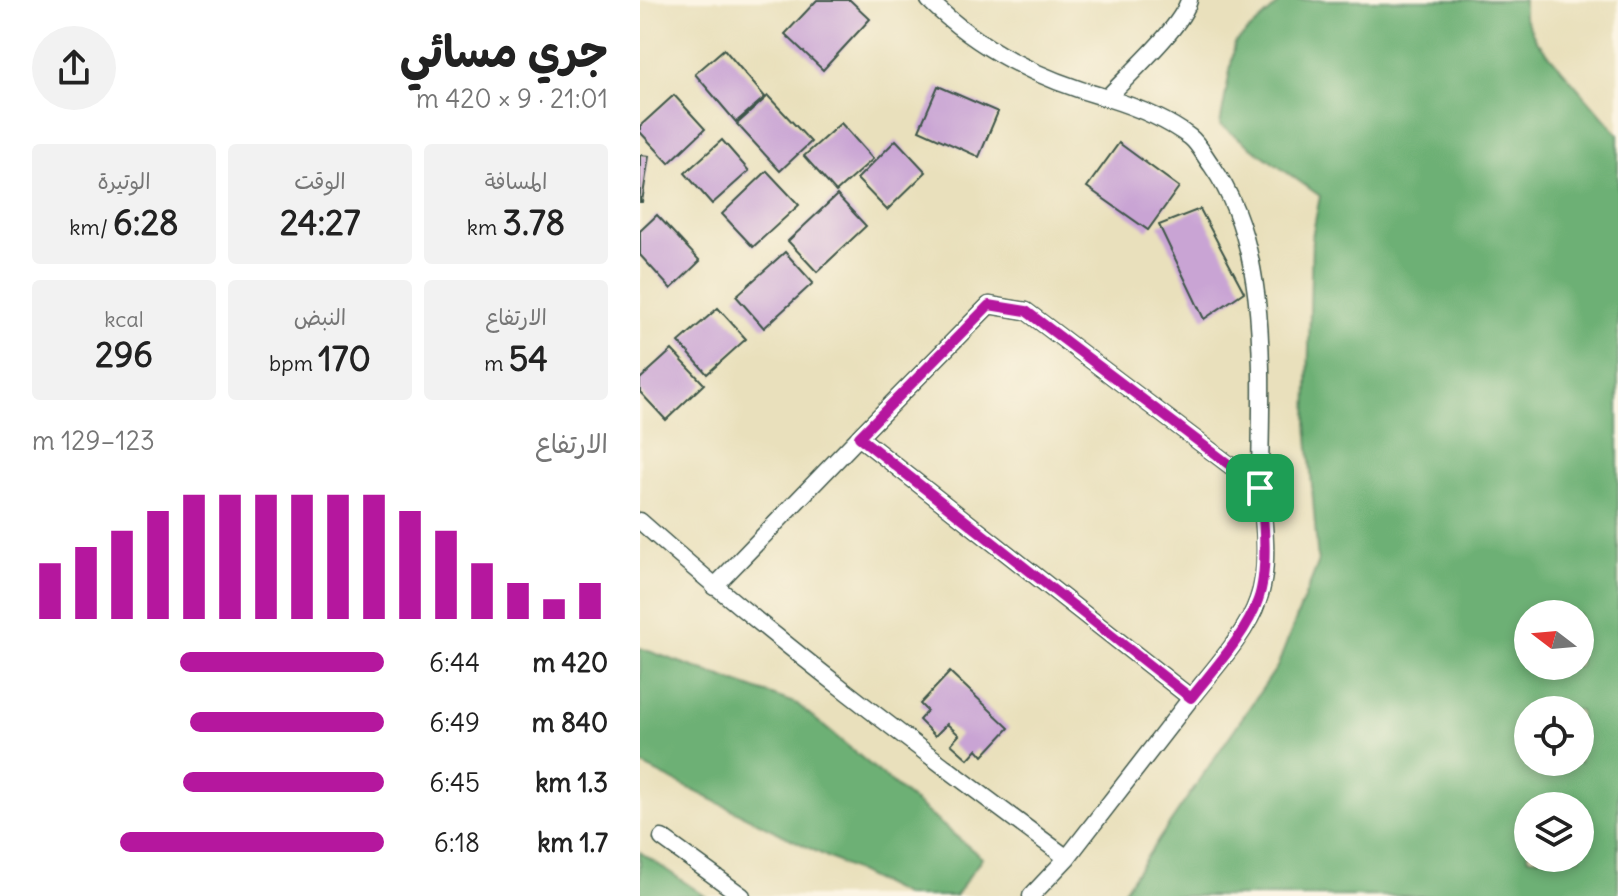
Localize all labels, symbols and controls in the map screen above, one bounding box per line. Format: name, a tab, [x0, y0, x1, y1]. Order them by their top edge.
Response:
text: جري مسائي	[400, 24, 608, 79]
button: share	[32, 26, 116, 110]
text: 21:01 · 9 × 420 m	[416, 82, 608, 115]
text: الوتيرة	[97, 167, 151, 195]
text: الوقت	[294, 167, 346, 195]
text: المسافة	[485, 167, 547, 195]
text: 6:28	[113, 201, 179, 244]
text: 24:27	[280, 201, 360, 244]
text: 3.78	[503, 201, 565, 244]
text: /km	[69, 213, 113, 241]
text: km	[467, 213, 503, 241]
text: النبض	[294, 303, 346, 331]
text: الارتفاع	[485, 303, 547, 331]
text: kcal	[104, 305, 144, 333]
text: 296	[95, 333, 153, 376]
text: 170	[318, 337, 371, 380]
text: 54	[509, 337, 548, 380]
text: bpm	[269, 349, 318, 377]
text: m	[484, 349, 509, 377]
text: 123–129 m	[32, 424, 155, 457]
text: الارتفاع	[535, 427, 608, 460]
pin	[1226, 454, 1294, 522]
icon: arrive	[1238, 466, 1282, 510]
north arrow	[1514, 600, 1594, 680]
map controls	[1514, 600, 1594, 872]
text: 6:44	[429, 646, 480, 679]
text: 420 m	[533, 646, 608, 679]
button: locate	[1514, 696, 1594, 776]
text: 6:49	[429, 706, 480, 739]
text: 840 m	[532, 706, 608, 739]
text: 6:45	[429, 766, 480, 799]
text: 1.3 km	[535, 766, 608, 799]
button: layers	[1514, 792, 1594, 872]
text: 6:18	[434, 826, 480, 859]
text: 1.7 km	[537, 826, 608, 859]

